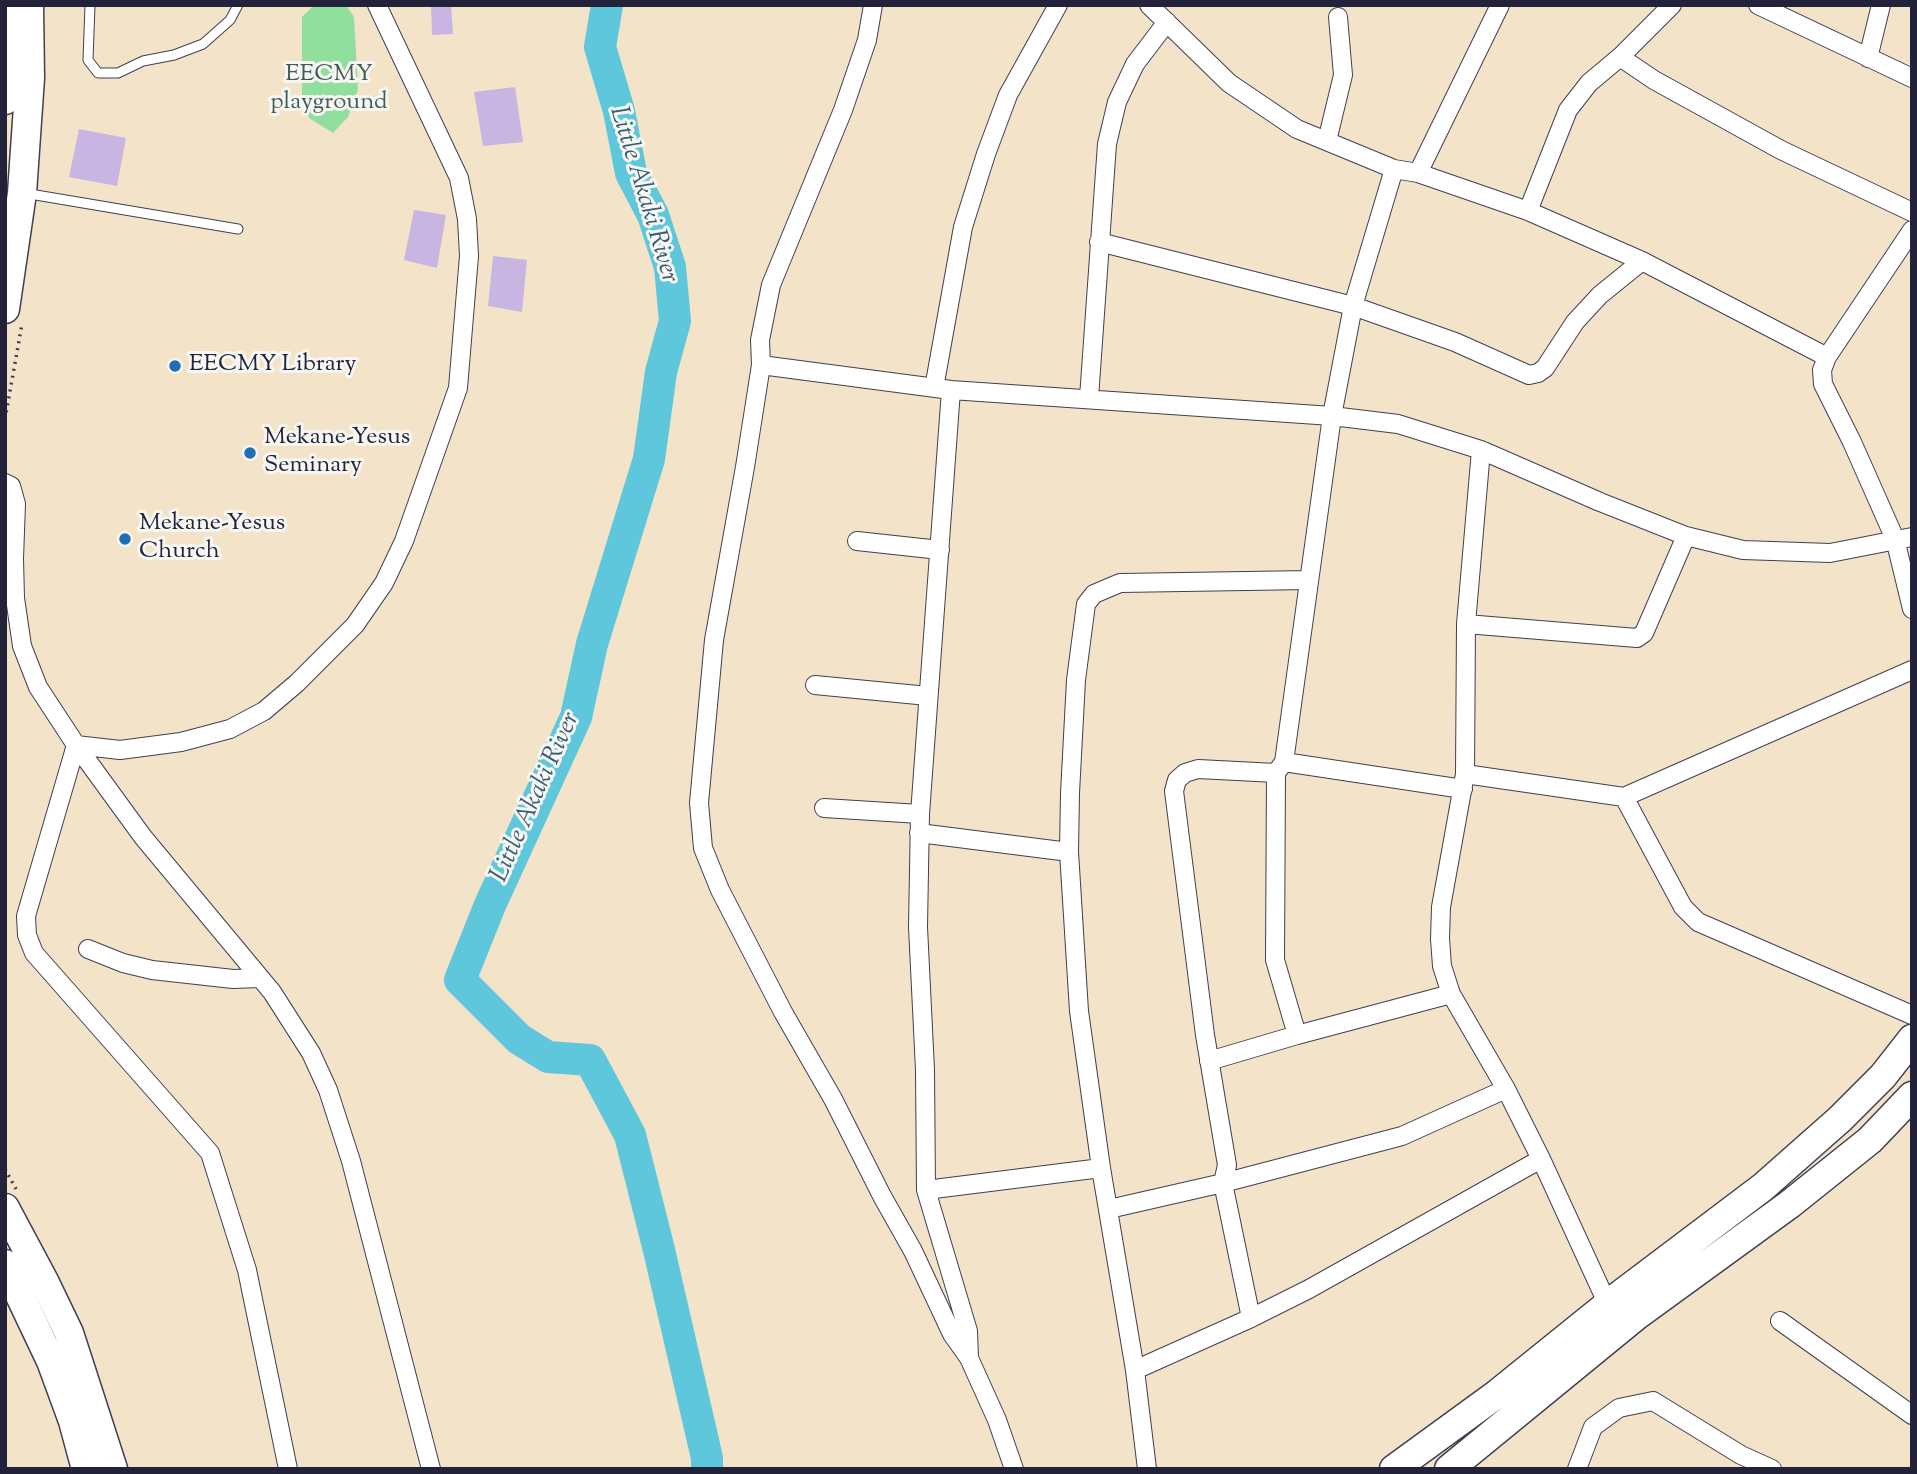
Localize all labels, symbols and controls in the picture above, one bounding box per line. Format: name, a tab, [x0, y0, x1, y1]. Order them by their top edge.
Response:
park label: EECMY playground	[270, 62, 388, 118]
water label: Little Akaki River	[600, 103, 684, 287]
place label: EECMY Library	[189, 352, 356, 380]
marker: EECMY Library	[167, 358, 183, 374]
place label: Mekane-Yesus Seminary	[264, 425, 410, 481]
marker: Mekane-Yesus Seminary	[242, 445, 258, 461]
place label: Mekane-Yesus Church	[139, 511, 285, 567]
marker: Mekane-Yesus Church	[117, 531, 133, 547]
water label: Little Akaki River	[486, 708, 588, 888]

